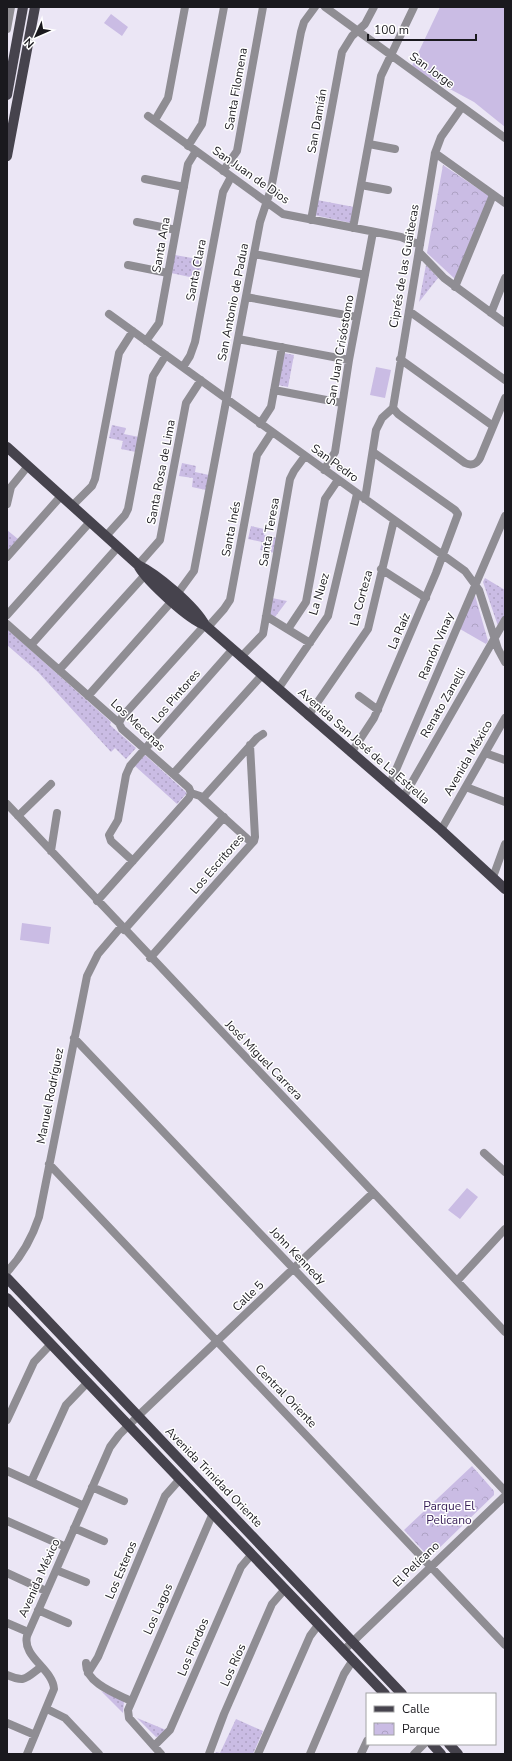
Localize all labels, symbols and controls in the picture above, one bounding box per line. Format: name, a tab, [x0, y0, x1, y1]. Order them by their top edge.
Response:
north arrow	[16, 16, 56, 56]
scale bar	[368, 16, 476, 42]
text: 100 m	[374, 22, 409, 38]
text: N	[21, 35, 37, 51]
street label: Santa Filomena	[221, 46, 251, 132]
street label: San Jorge	[406, 48, 458, 92]
street label: San Damián	[303, 88, 331, 154]
street label: San Juan de Dios	[209, 142, 293, 208]
street label: Ciprés de las Guaitecas	[385, 203, 423, 329]
street label: Santa Ana	[148, 216, 174, 274]
street label: Santa Clara	[182, 238, 210, 302]
street label: San Antonio de Padua	[214, 242, 252, 362]
street label: San Juan Crisóstomo	[322, 293, 358, 406]
street label: Santa Rosa de Lima	[143, 418, 179, 526]
street label: San Pedro	[308, 440, 362, 486]
street label: Santa Teresa	[255, 496, 283, 568]
street label: Santa Inés	[218, 500, 244, 558]
street label: La Corteza	[346, 568, 376, 628]
street label: La Nuez	[305, 570, 333, 617]
street label: Ramón Vinay	[415, 609, 458, 682]
street label: La Raíz	[384, 610, 414, 652]
street label: Renato Zanelli	[417, 665, 469, 741]
street label: Los Pintores	[148, 666, 204, 726]
street label: Avenida San José de La Estrella	[295, 684, 433, 808]
street label: Los Mecenas	[107, 695, 169, 755]
street label: Avenida México	[440, 717, 496, 799]
street label: Los Escritores	[187, 830, 248, 897]
street label: José Miguel Carrera	[221, 1016, 306, 1103]
street label: Manuel Rodríguez	[33, 1046, 67, 1145]
street label: John Kennedy	[266, 1223, 330, 1289]
street label: Calle 5	[229, 1277, 267, 1315]
street label: Central Oriente	[252, 1361, 320, 1431]
street label: Avenida Trinidad Oriente	[162, 1423, 266, 1531]
park label: Parque El Pelicano	[423, 1498, 475, 1528]
street label: Avenida México	[14, 1536, 64, 1620]
street label: Los Esteros	[102, 1538, 141, 1602]
street label: El Pelícano	[389, 1538, 443, 1590]
street label: Los Lagos	[140, 1581, 176, 1637]
street label: Los Fiordos	[174, 1615, 213, 1679]
street label: Los Ríos	[216, 1641, 250, 1689]
legend	[366, 1693, 496, 1745]
text: Calle	[402, 1701, 430, 1717]
text: Parque	[402, 1721, 440, 1737]

